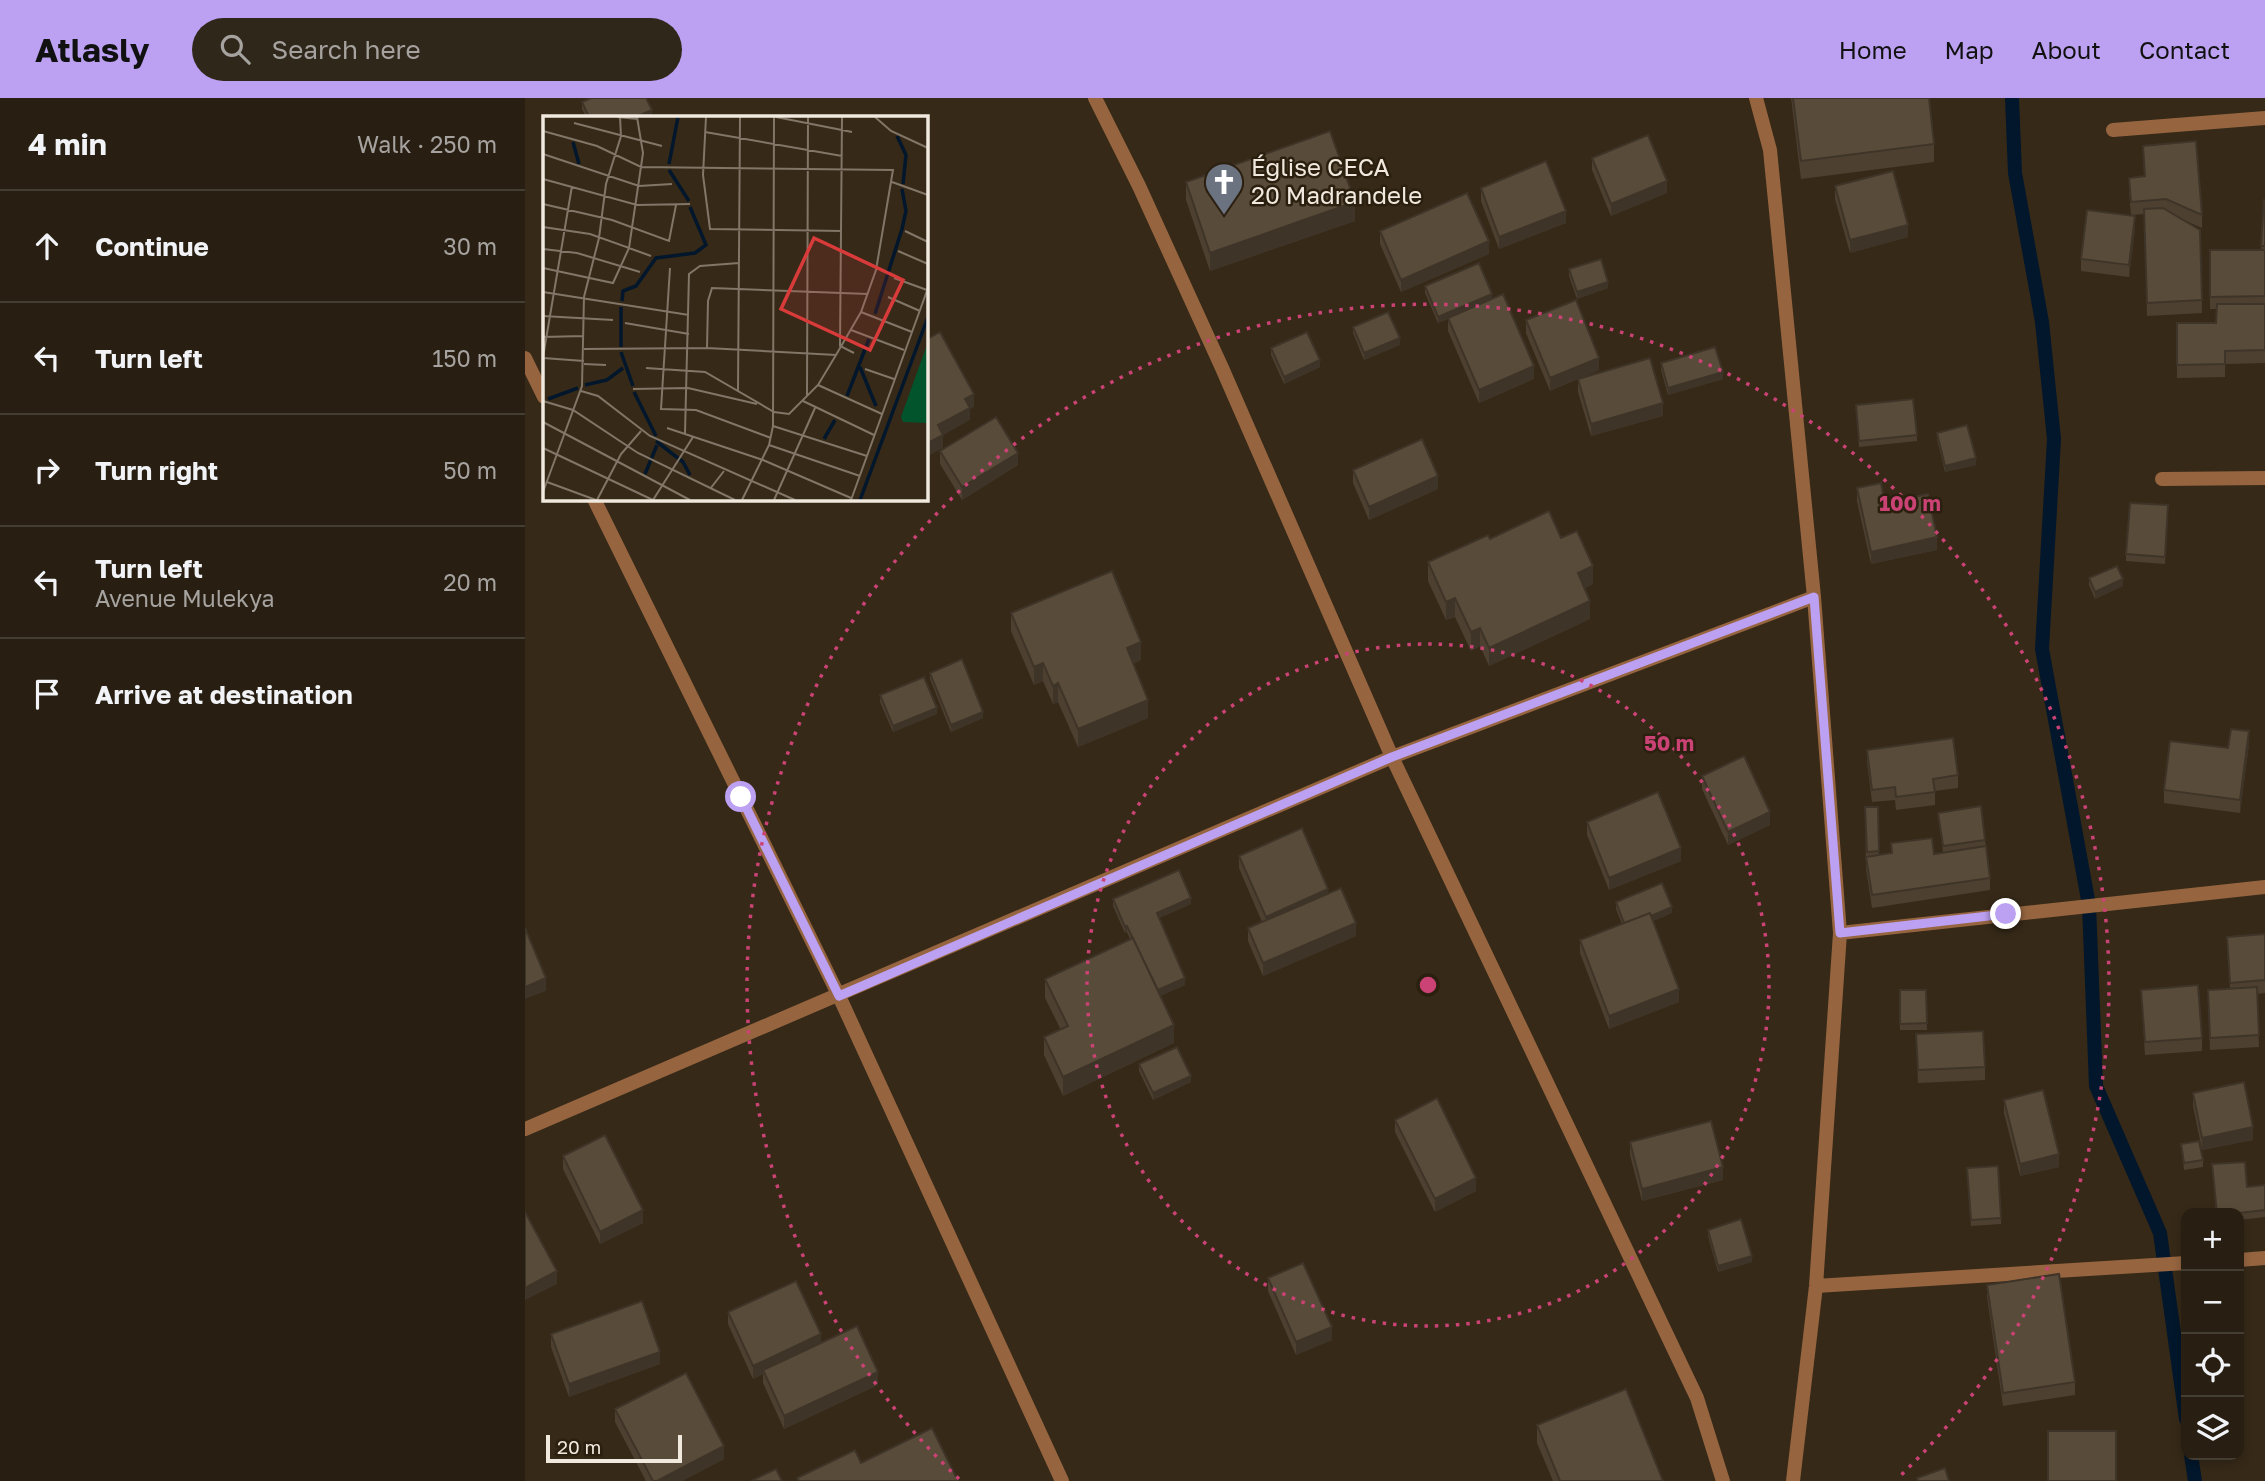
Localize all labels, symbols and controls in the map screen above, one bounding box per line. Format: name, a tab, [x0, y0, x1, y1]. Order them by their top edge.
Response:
search box	[192, 18, 682, 81]
text: Atlasly	[35, 30, 150, 69]
icon: search	[216, 30, 254, 68]
text: Search here	[272, 34, 421, 65]
text: Home	[1839, 35, 1907, 64]
text: Map	[1945, 35, 1994, 64]
text: About	[2032, 35, 2101, 64]
text: Contact	[2139, 35, 2230, 64]
inset map	[543, 116, 927, 500]
text: 4 min	[28, 126, 107, 162]
text: Walk · 250 m	[357, 130, 497, 158]
place label: Église CECA 20 Madrandele	[1251, 152, 1422, 209]
church icon: Église CECA 20 Madrandele	[1203, 161, 1245, 216]
icon: ahead	[28, 227, 66, 265]
text: Continue	[95, 231, 209, 262]
text: 30 m	[443, 232, 497, 260]
icon: left	[28, 339, 66, 377]
text: Turn left	[95, 343, 203, 374]
text: 150 m	[432, 344, 497, 372]
icon: right	[28, 451, 66, 489]
text: Turn right	[95, 455, 218, 486]
text: 50 m	[443, 456, 497, 484]
text: 100 m	[1879, 490, 1941, 516]
text: Turn left	[95, 553, 203, 584]
icon: left	[28, 563, 66, 601]
text: 20 m	[443, 568, 497, 596]
text: Avenue Mulekya	[95, 584, 275, 612]
icon: arrive	[28, 675, 66, 713]
text: Arrive at destination	[95, 679, 353, 710]
text: 50 m	[1644, 730, 1694, 756]
route start	[725, 781, 756, 812]
route end	[1990, 898, 2021, 929]
centre of rings	[1416, 973, 1440, 997]
map controls	[2181, 1208, 2244, 1460]
button: +	[2181, 1208, 2244, 1271]
button: −	[2181, 1271, 2244, 1334]
button: locate	[2181, 1334, 2244, 1397]
button: layers	[2181, 1397, 2244, 1460]
scale bar	[546, 1432, 683, 1464]
text: 20 m	[557, 1435, 601, 1458]

